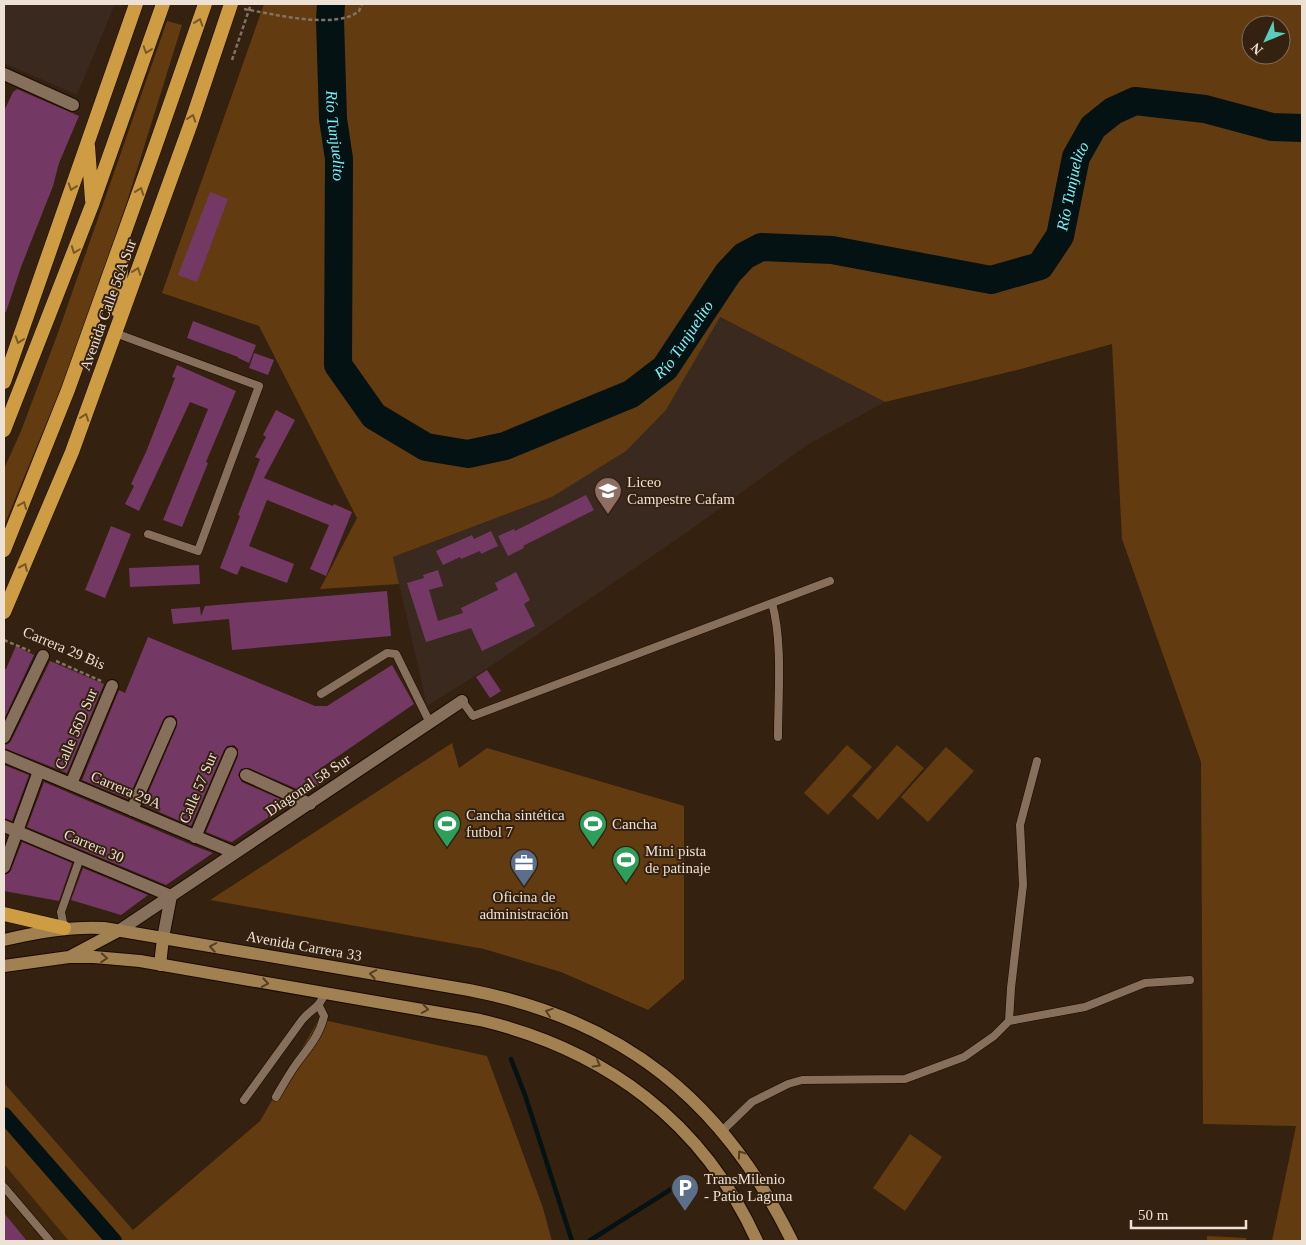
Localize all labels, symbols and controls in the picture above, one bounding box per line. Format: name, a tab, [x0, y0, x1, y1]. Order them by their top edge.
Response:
north arrow	[1241, 15, 1291, 65]
one-way arrow	[193, 18, 203, 26]
text: N	[1248, 40, 1266, 58]
one-way arrow	[143, 45, 153, 54]
water label: Río Tunjuelito	[324, 89, 348, 181]
one-way arrow	[187, 114, 197, 123]
water label: Río Tunjuelito	[1053, 138, 1092, 233]
one-way arrow	[68, 182, 78, 191]
one-way arrow	[134, 187, 144, 196]
street label: Avenida Calle 56A Sur	[77, 237, 139, 373]
one-way arrow	[70, 245, 81, 254]
one-way arrow	[131, 267, 141, 276]
water label: Río Tunjuelito	[650, 297, 716, 382]
one-way arrow	[15, 336, 25, 344]
one-way arrow	[79, 413, 89, 422]
place label: Liceo Campestre Cafam	[627, 474, 735, 507]
school or university icon: Liceo Campestre Cafam	[593, 476, 623, 515]
one-way arrow	[17, 501, 27, 510]
one-way arrow	[17, 563, 28, 572]
street label: Carrera 29 Bis	[21, 624, 108, 673]
street label: Calle 56D Sur	[52, 686, 100, 772]
street label: Calle 57 Sur	[176, 750, 220, 826]
street label: Diagonal 58 Sur	[263, 751, 353, 819]
street label: Carrera 29A	[89, 768, 164, 812]
place label: Cancha sintética futbol 7	[466, 807, 565, 840]
sports icon: Cancha sintética futbol 7	[432, 809, 462, 848]
sports icon: Cancha	[578, 809, 608, 848]
place label: Cancha	[612, 816, 657, 832]
street label: Carrera 30	[62, 826, 126, 866]
place label: Mini pista de patinaje	[645, 843, 711, 876]
sports icon: Mini pista de patinaje	[611, 845, 641, 884]
office icon: Oficina de administración	[509, 848, 539, 887]
place label: Oficina de administración	[479, 889, 569, 922]
street label: Avenida Carrera 33	[245, 928, 363, 964]
one-way arrow	[209, 942, 218, 952]
one-way arrow	[101, 952, 109, 963]
one-way arrow	[369, 969, 378, 979]
one-way arrow	[261, 977, 269, 987]
one-way arrow	[421, 1004, 430, 1014]
one-way arrow	[545, 1007, 554, 1017]
one-way arrow	[592, 1058, 601, 1068]
one-way arrow	[738, 1150, 747, 1160]
place label: TransMilenio - Patio Laguna	[704, 1171, 793, 1204]
parking icon: TransMilenio - Patio Laguna	[670, 1173, 700, 1212]
scale bar	[1131, 1198, 1246, 1230]
text: 50 m	[1138, 1207, 1169, 1223]

